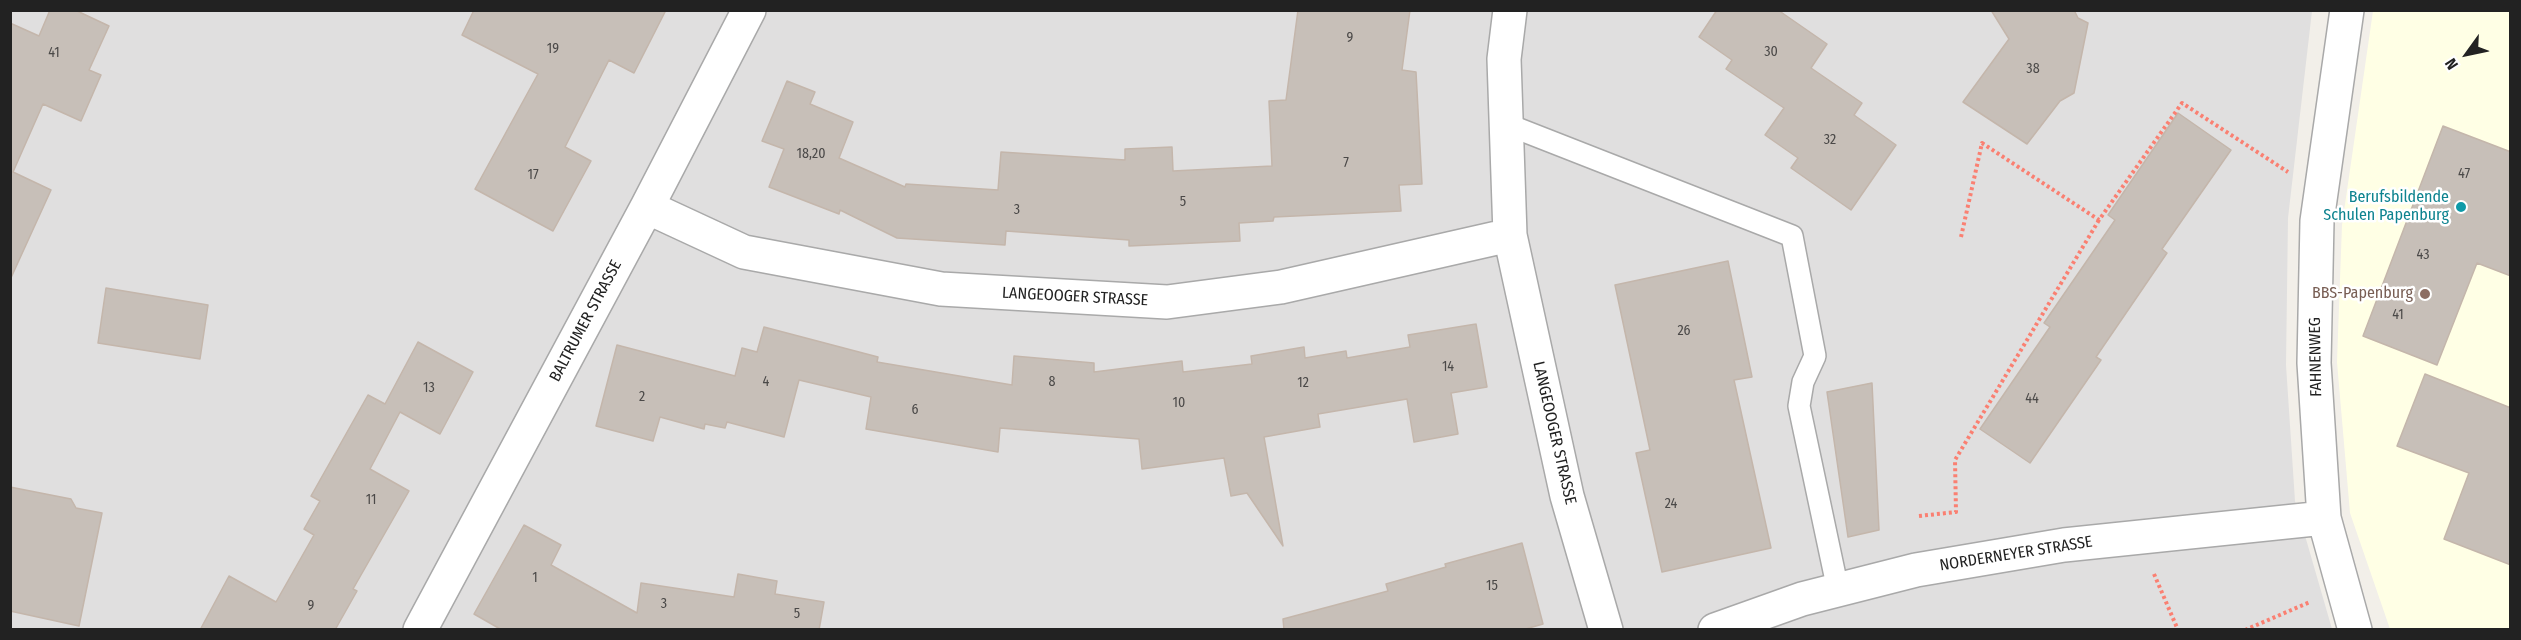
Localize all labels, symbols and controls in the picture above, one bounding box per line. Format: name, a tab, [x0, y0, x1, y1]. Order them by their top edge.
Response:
north arrow	[2437, 24, 2497, 84]
house number: 9	[1347, 30, 1353, 46]
house number: 19	[547, 41, 559, 57]
house number: 30	[1764, 44, 1778, 60]
house number: 41	[48, 45, 60, 61]
text: N	[2441, 55, 2462, 73]
house number: 38	[2026, 61, 2040, 77]
house number: 32	[1824, 132, 1836, 148]
house number: 18,20	[797, 146, 825, 162]
house number: 7	[1343, 155, 1349, 171]
house number: 47	[2458, 166, 2470, 182]
house number: 17	[527, 167, 539, 183]
place label: Berufsbildende Schulen Papenburg	[2323, 188, 2449, 226]
house number: 5	[1180, 194, 1186, 210]
marker: Berufsbildende Schulen Papenburg	[2454, 200, 2468, 214]
house number: 3	[1014, 202, 1020, 218]
house number: 43	[2417, 247, 2429, 263]
street label: BALTRUMER STRASSE	[546, 257, 626, 385]
street label: LANGEOOGER STRASSE	[1001, 284, 1149, 310]
place label: BBS-Papenburg	[2312, 284, 2413, 304]
marker: BBS-Papenburg	[2418, 287, 2432, 301]
house number: 41	[2392, 307, 2404, 323]
street label: FAHNENWEG	[2306, 317, 2326, 397]
house number: 26	[1677, 323, 1691, 339]
house number: 14	[1442, 359, 1454, 375]
street label: LANGEOOGER STRASSE	[1528, 360, 1580, 506]
house number: 4	[763, 374, 769, 390]
house number: 8	[1049, 374, 1055, 390]
house number: 12	[1297, 375, 1309, 391]
house number: 13	[423, 380, 435, 396]
house number: 2	[639, 389, 645, 405]
house number: 44	[2025, 391, 2039, 407]
house number: 10	[1173, 395, 1185, 411]
house number: 6	[912, 402, 918, 418]
house number: 11	[366, 492, 376, 508]
house number: 24	[1665, 496, 1677, 512]
street label: NORDERNEYER STRASSE	[1938, 532, 2094, 576]
house number: 1	[532, 570, 538, 586]
house number: 15	[1486, 578, 1498, 594]
house number: 3	[661, 596, 667, 612]
house number: 9	[308, 598, 314, 614]
house number: 5	[794, 606, 800, 622]

